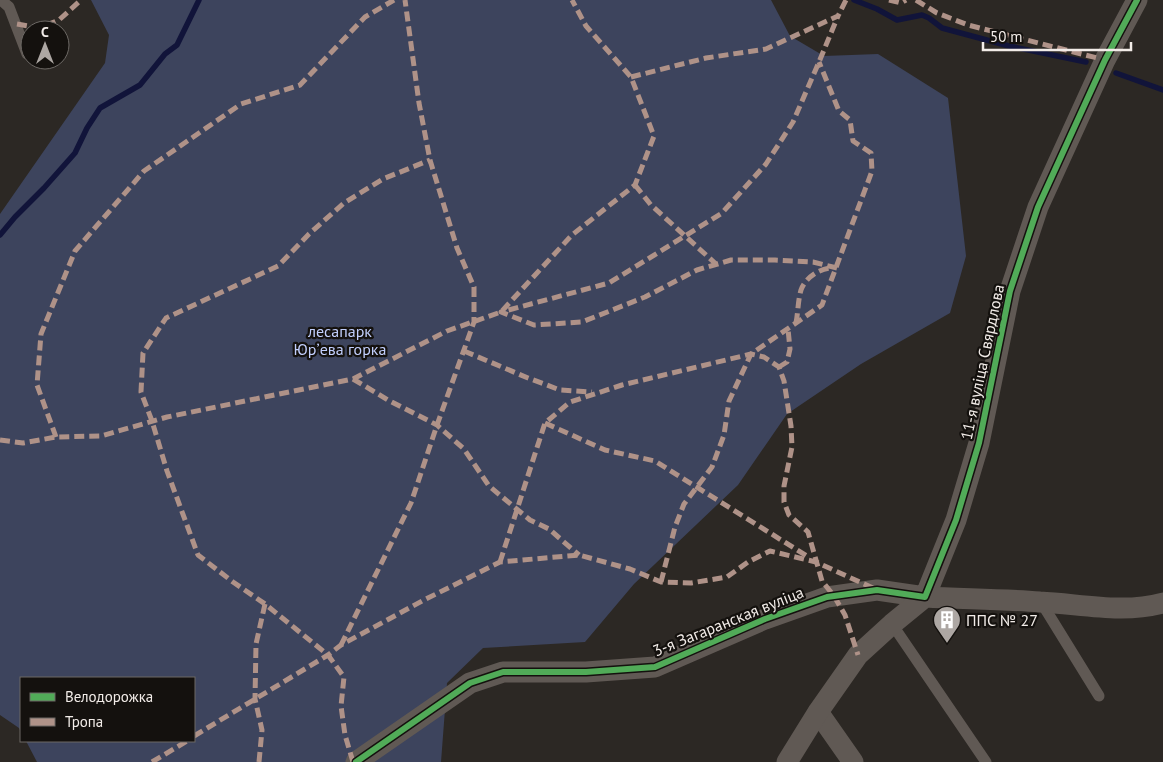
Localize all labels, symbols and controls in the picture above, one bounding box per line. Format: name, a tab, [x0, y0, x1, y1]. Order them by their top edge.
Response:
north arrow	[20, 20, 70, 70]
scale bar	[983, 20, 1130, 52]
text: С	[41, 23, 49, 41]
text: 50 m	[990, 27, 1023, 46]
street label: 11-я вуліца Свярдлова	[956, 282, 1008, 442]
park label: лесапарк Юрʼева горка	[294, 321, 386, 359]
street label: 3-я Загаранская вуліца	[650, 582, 806, 660]
building icon: ППС № 27	[932, 605, 962, 644]
place label: ППС № 27	[966, 610, 1038, 630]
legend	[20, 677, 195, 742]
text: Велодорожка	[65, 687, 153, 706]
text: Тропа	[65, 712, 103, 731]

